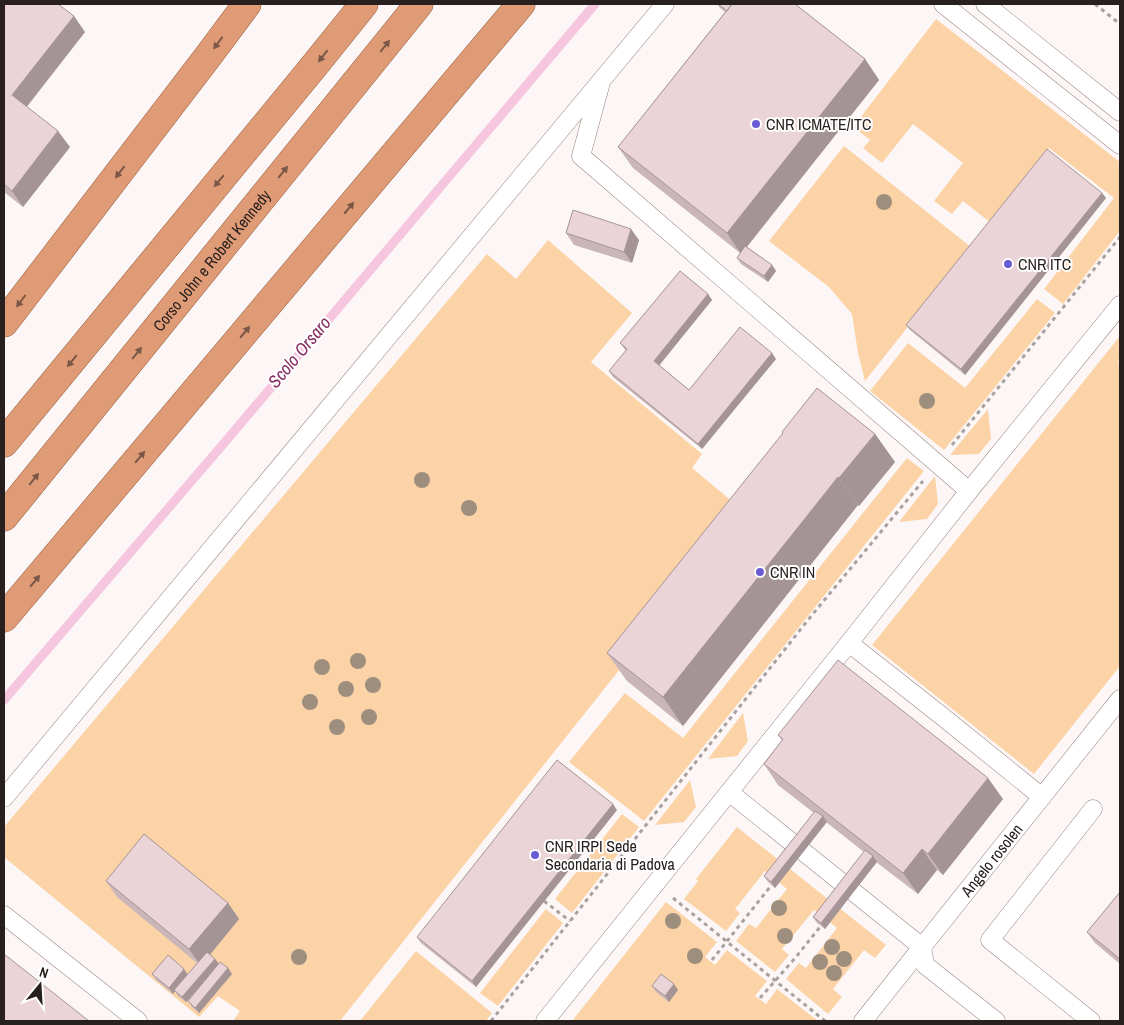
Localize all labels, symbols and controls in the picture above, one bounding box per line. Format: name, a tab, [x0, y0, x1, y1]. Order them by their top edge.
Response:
one-way arrow	[213, 36, 223, 50]
one-way arrow	[380, 39, 391, 52]
one-way arrow	[317, 49, 328, 62]
place label: CNR ICMATE/ITC	[766, 113, 871, 135]
marker: CNR ICMATE/ITC	[750, 118, 762, 130]
one-way arrow	[114, 165, 125, 178]
one-way arrow	[277, 166, 288, 178]
one-way arrow	[214, 175, 225, 188]
street label: Corso John e Robert Kennedy	[147, 185, 276, 336]
one-way arrow	[344, 202, 355, 215]
place label: CNR ITC	[1018, 253, 1071, 275]
marker: CNR ITC	[1002, 258, 1014, 270]
one-way arrow	[15, 294, 26, 307]
water label: Scolo Orsaro	[262, 311, 336, 393]
one-way arrow	[239, 326, 250, 339]
one-way arrow	[131, 346, 142, 359]
one-way arrow	[66, 354, 77, 367]
one-way arrow	[134, 450, 145, 463]
one-way arrow	[29, 473, 40, 486]
place label: CNR IN	[770, 561, 815, 583]
marker: CNR IN	[754, 566, 766, 578]
one-way arrow	[30, 575, 41, 588]
street label: Angelo rosolen	[955, 819, 1027, 902]
place label: CNR IRPI Sede Secondaria di Padova	[545, 835, 676, 875]
marker: CNR IRPI Sede Secondaria di Padova	[529, 849, 541, 861]
north arrow	[15, 960, 65, 1010]
text: N	[37, 963, 51, 982]

